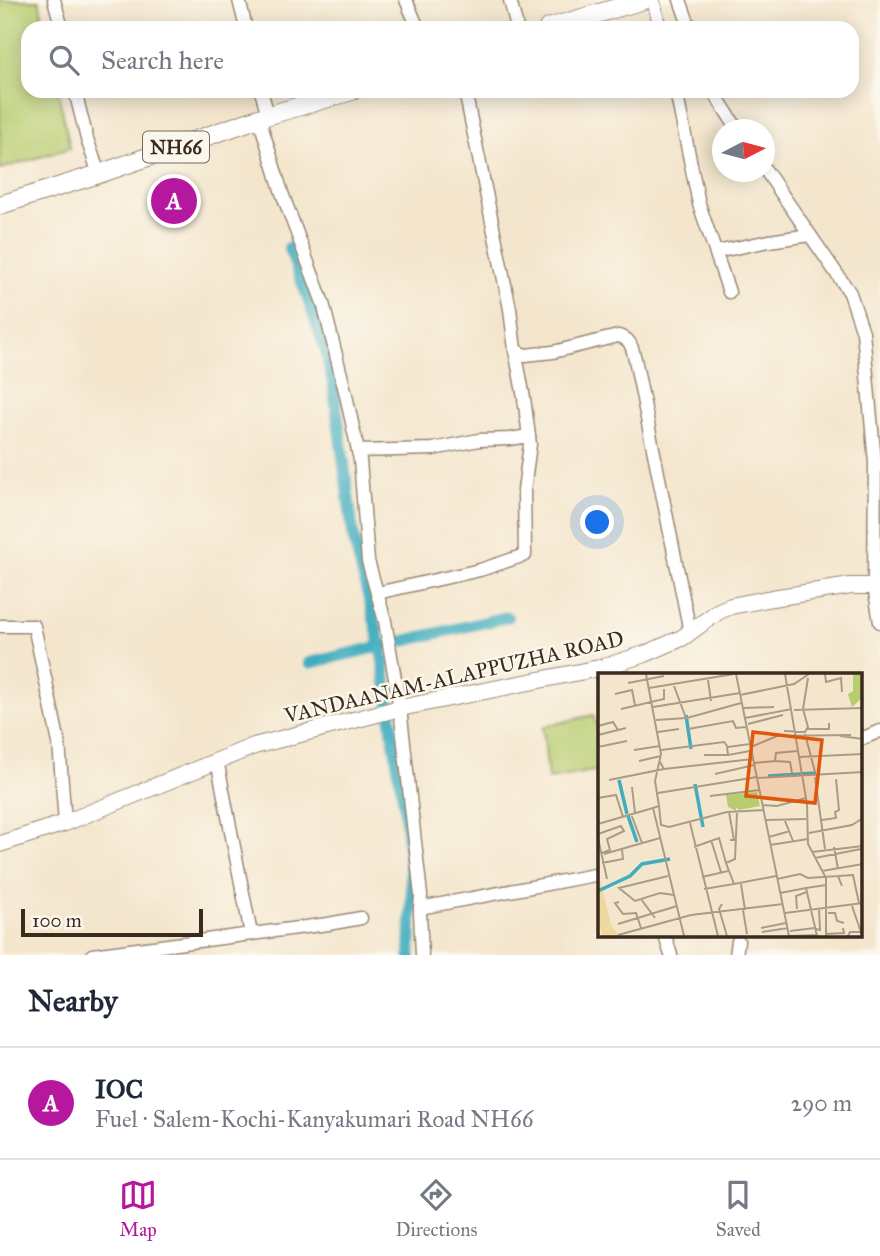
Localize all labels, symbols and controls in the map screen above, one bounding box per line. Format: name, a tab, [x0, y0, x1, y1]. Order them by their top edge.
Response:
search box	[21, 21, 859, 98]
icon: search	[45, 41, 83, 79]
text: Search here	[101, 44, 224, 76]
north arrow	[712, 119, 775, 182]
road number: NH66	[143, 132, 209, 162]
pin: A	[151, 175, 197, 227]
your location	[580, 505, 614, 539]
street label: VANDAANAM-ALAPPUZHA ROAD	[281, 625, 626, 729]
inset map	[598, 673, 862, 937]
scale bar	[21, 906, 203, 938]
text: 100 m	[32, 909, 82, 932]
text: Nearby	[28, 983, 118, 1019]
text: IOC	[95, 1073, 143, 1105]
text: A	[43, 1089, 59, 1117]
text: 290 m	[791, 1089, 852, 1117]
text: Fuel · Salem-Kochi-Kanyakumari Road NH66	[95, 1105, 534, 1133]
tab: Map	[119, 1176, 157, 1241]
tab: Directions	[395, 1176, 477, 1241]
tab: Saved	[716, 1176, 761, 1241]

